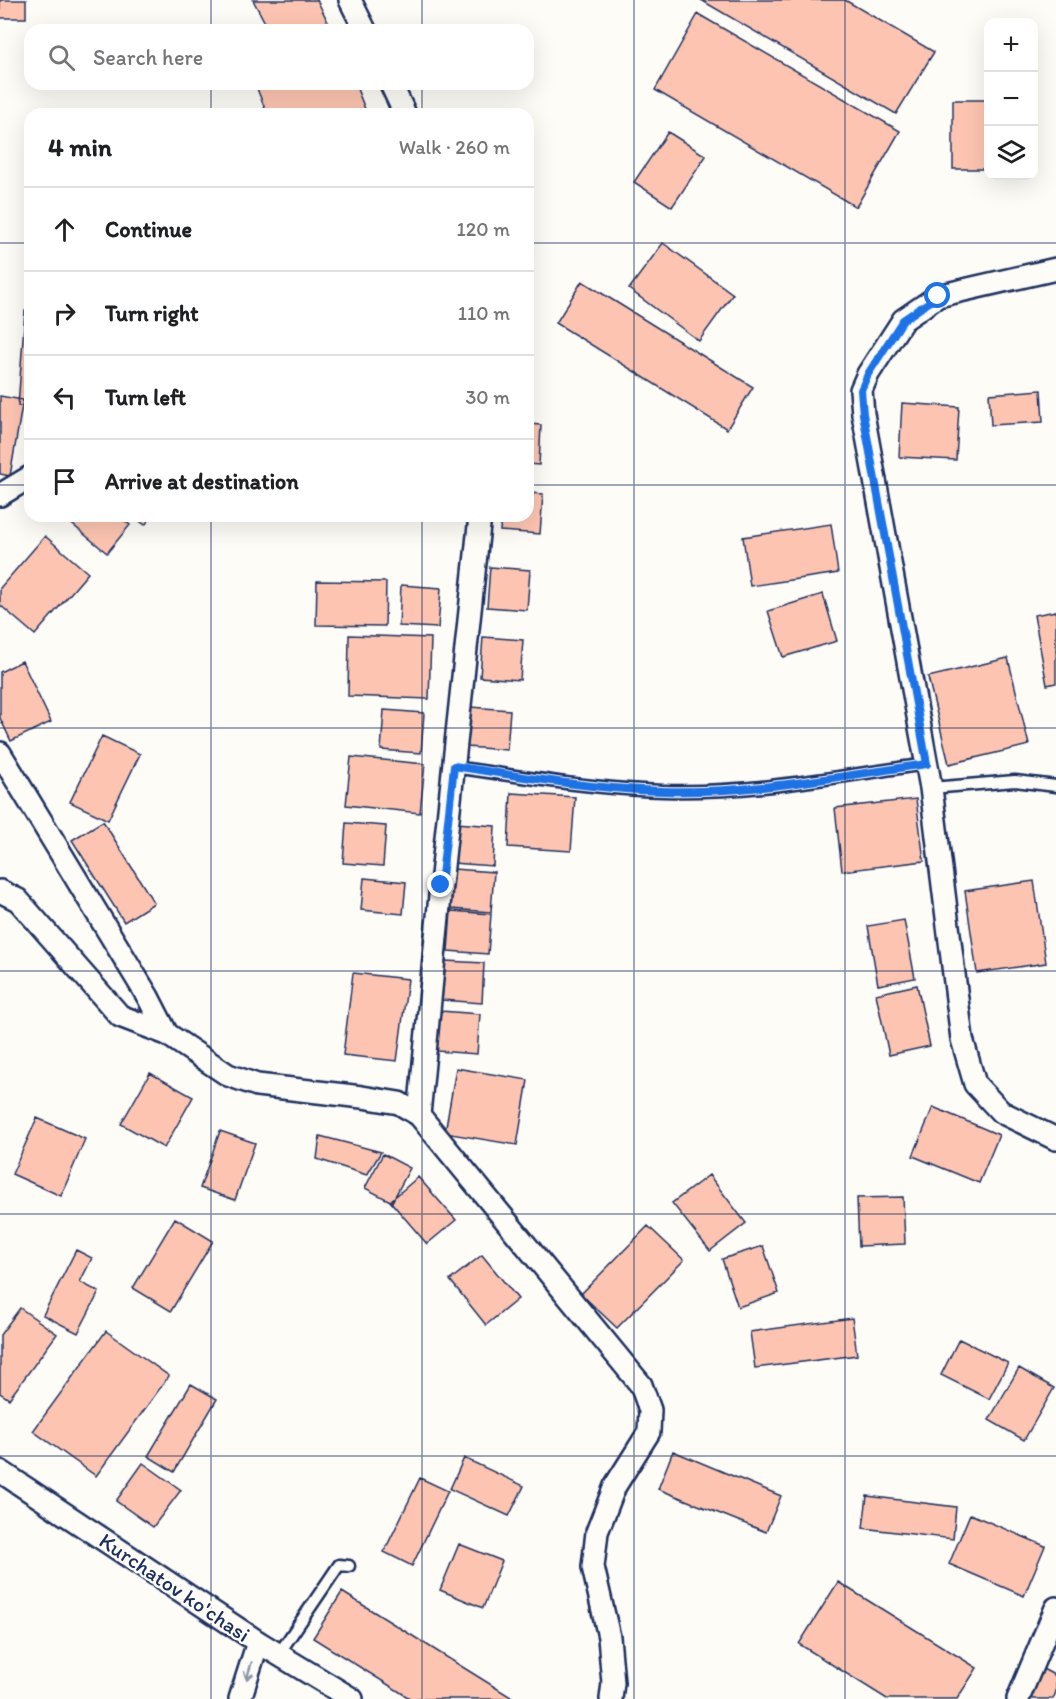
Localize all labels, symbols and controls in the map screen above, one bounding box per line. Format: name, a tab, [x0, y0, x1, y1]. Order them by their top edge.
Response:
map controls	[984, 18, 1038, 180]
button: +	[984, 18, 1038, 72]
search box	[24, 24, 534, 90]
icon: search	[45, 41, 78, 74]
text: Search here	[93, 44, 203, 71]
button: −	[984, 72, 1038, 126]
button: layers	[984, 126, 1038, 180]
text: 4 min	[48, 131, 112, 163]
text: Walk · 260 m	[399, 135, 510, 159]
icon: ahead	[48, 213, 81, 246]
text: Continue	[105, 216, 192, 243]
text: 120 m	[457, 217, 510, 241]
route start	[924, 282, 950, 308]
icon: right	[48, 297, 81, 330]
text: Turn right	[105, 300, 199, 327]
text: 110 m	[458, 301, 510, 325]
icon: left	[48, 381, 81, 414]
text: Turn left	[105, 384, 186, 411]
text: 30 m	[465, 385, 510, 409]
icon: arrive	[48, 465, 81, 498]
text: Arrive at destination	[105, 468, 299, 495]
route end	[427, 871, 453, 897]
street label: Kurchatov ko'chasi	[94, 1527, 255, 1648]
one-way arrow	[242, 1661, 253, 1680]

